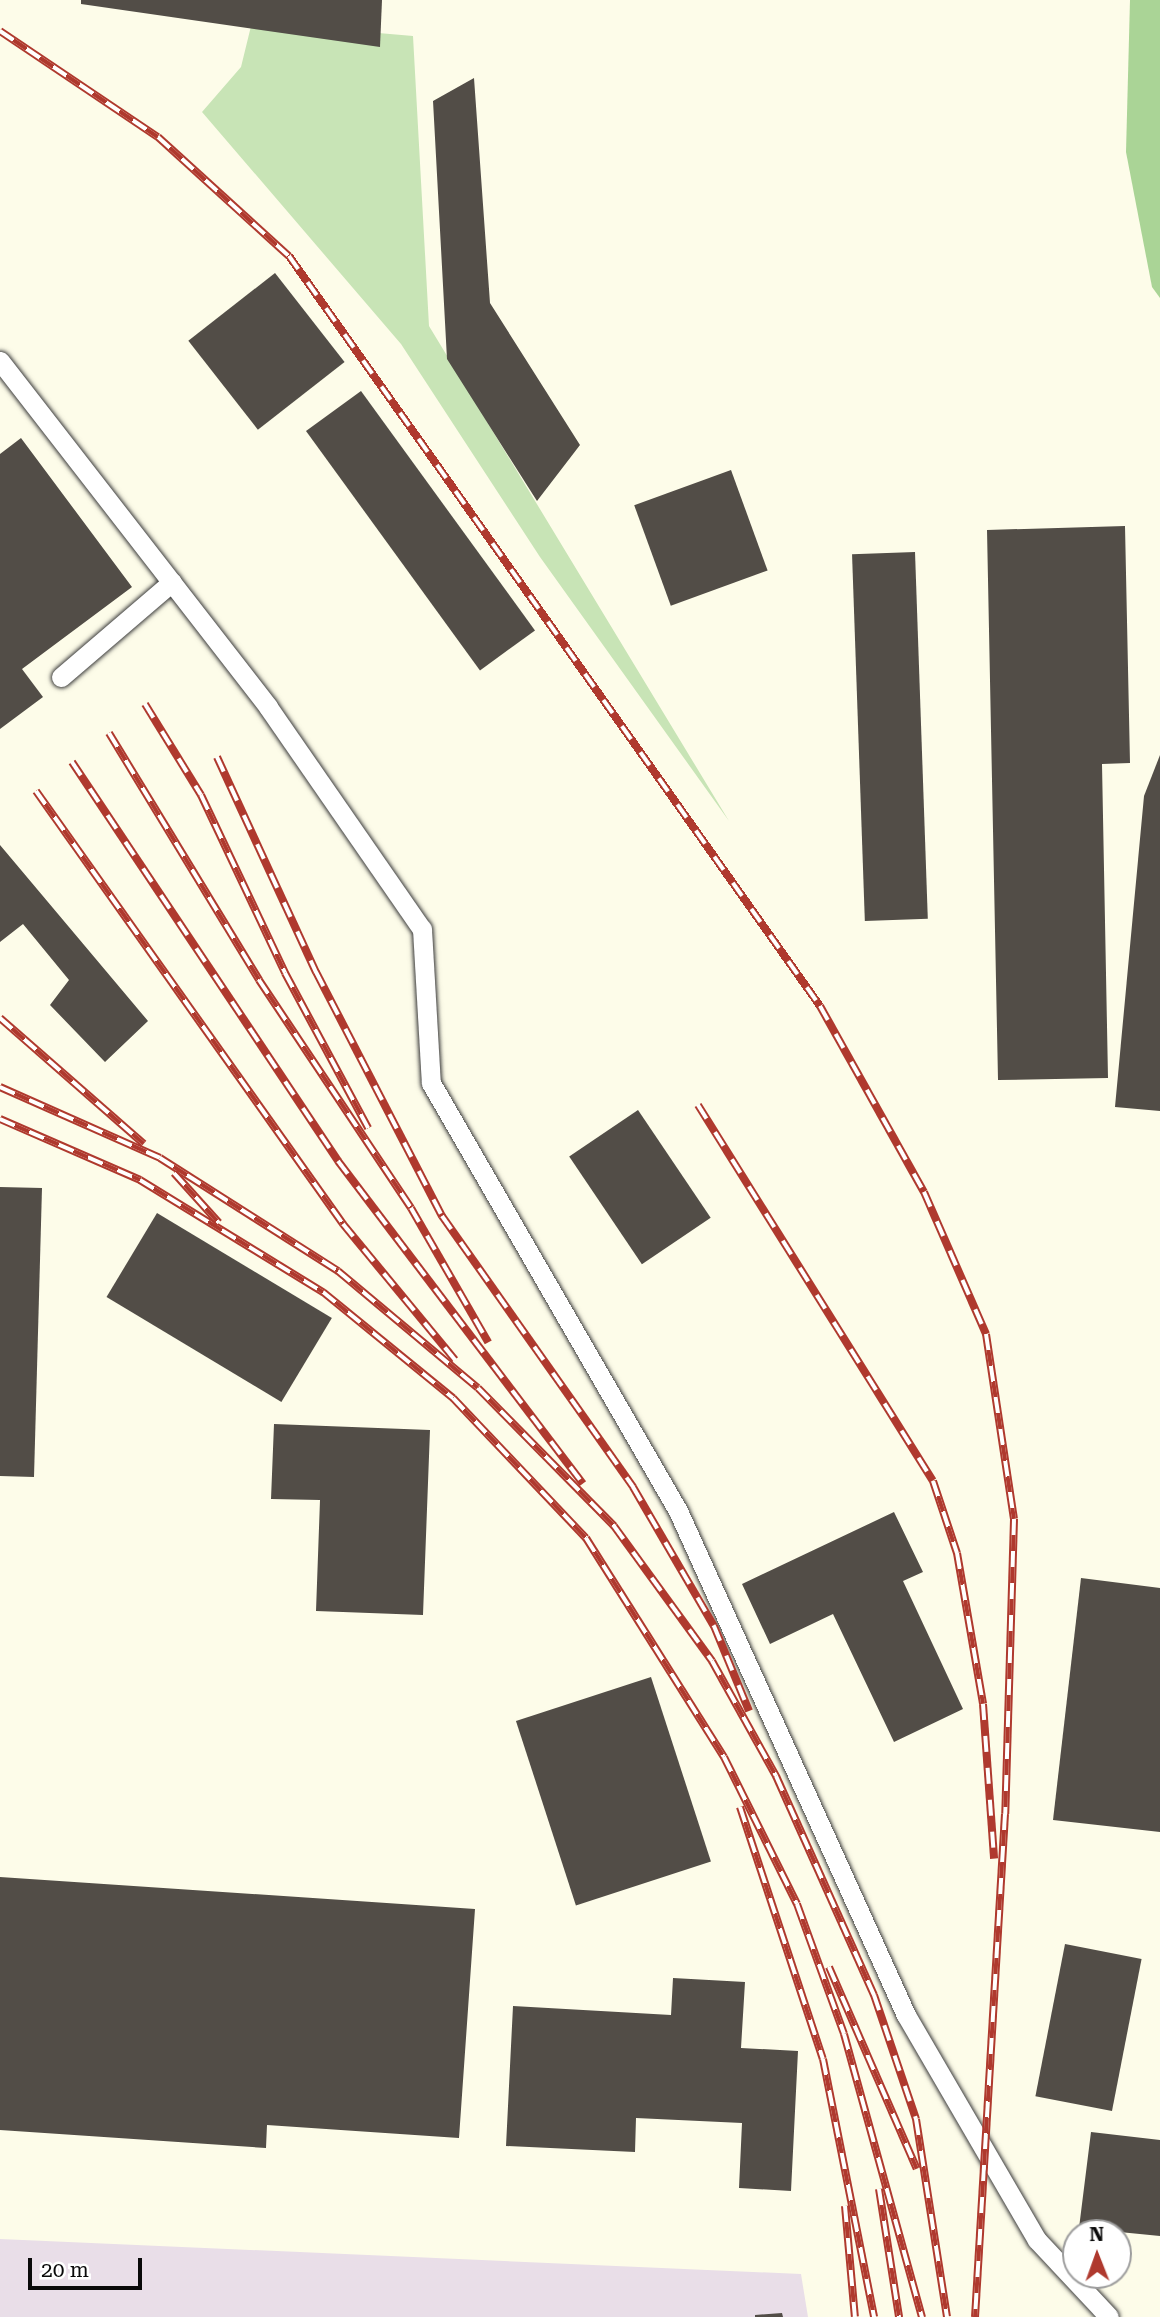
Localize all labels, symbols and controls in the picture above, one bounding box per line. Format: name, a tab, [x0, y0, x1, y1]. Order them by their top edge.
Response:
north arrow	[1062, 2219, 1132, 2289]
text: N	[1089, 2223, 1104, 2246]
scale bar	[32, 2244, 145, 2288]
text: 20 m	[41, 2258, 89, 2282]

